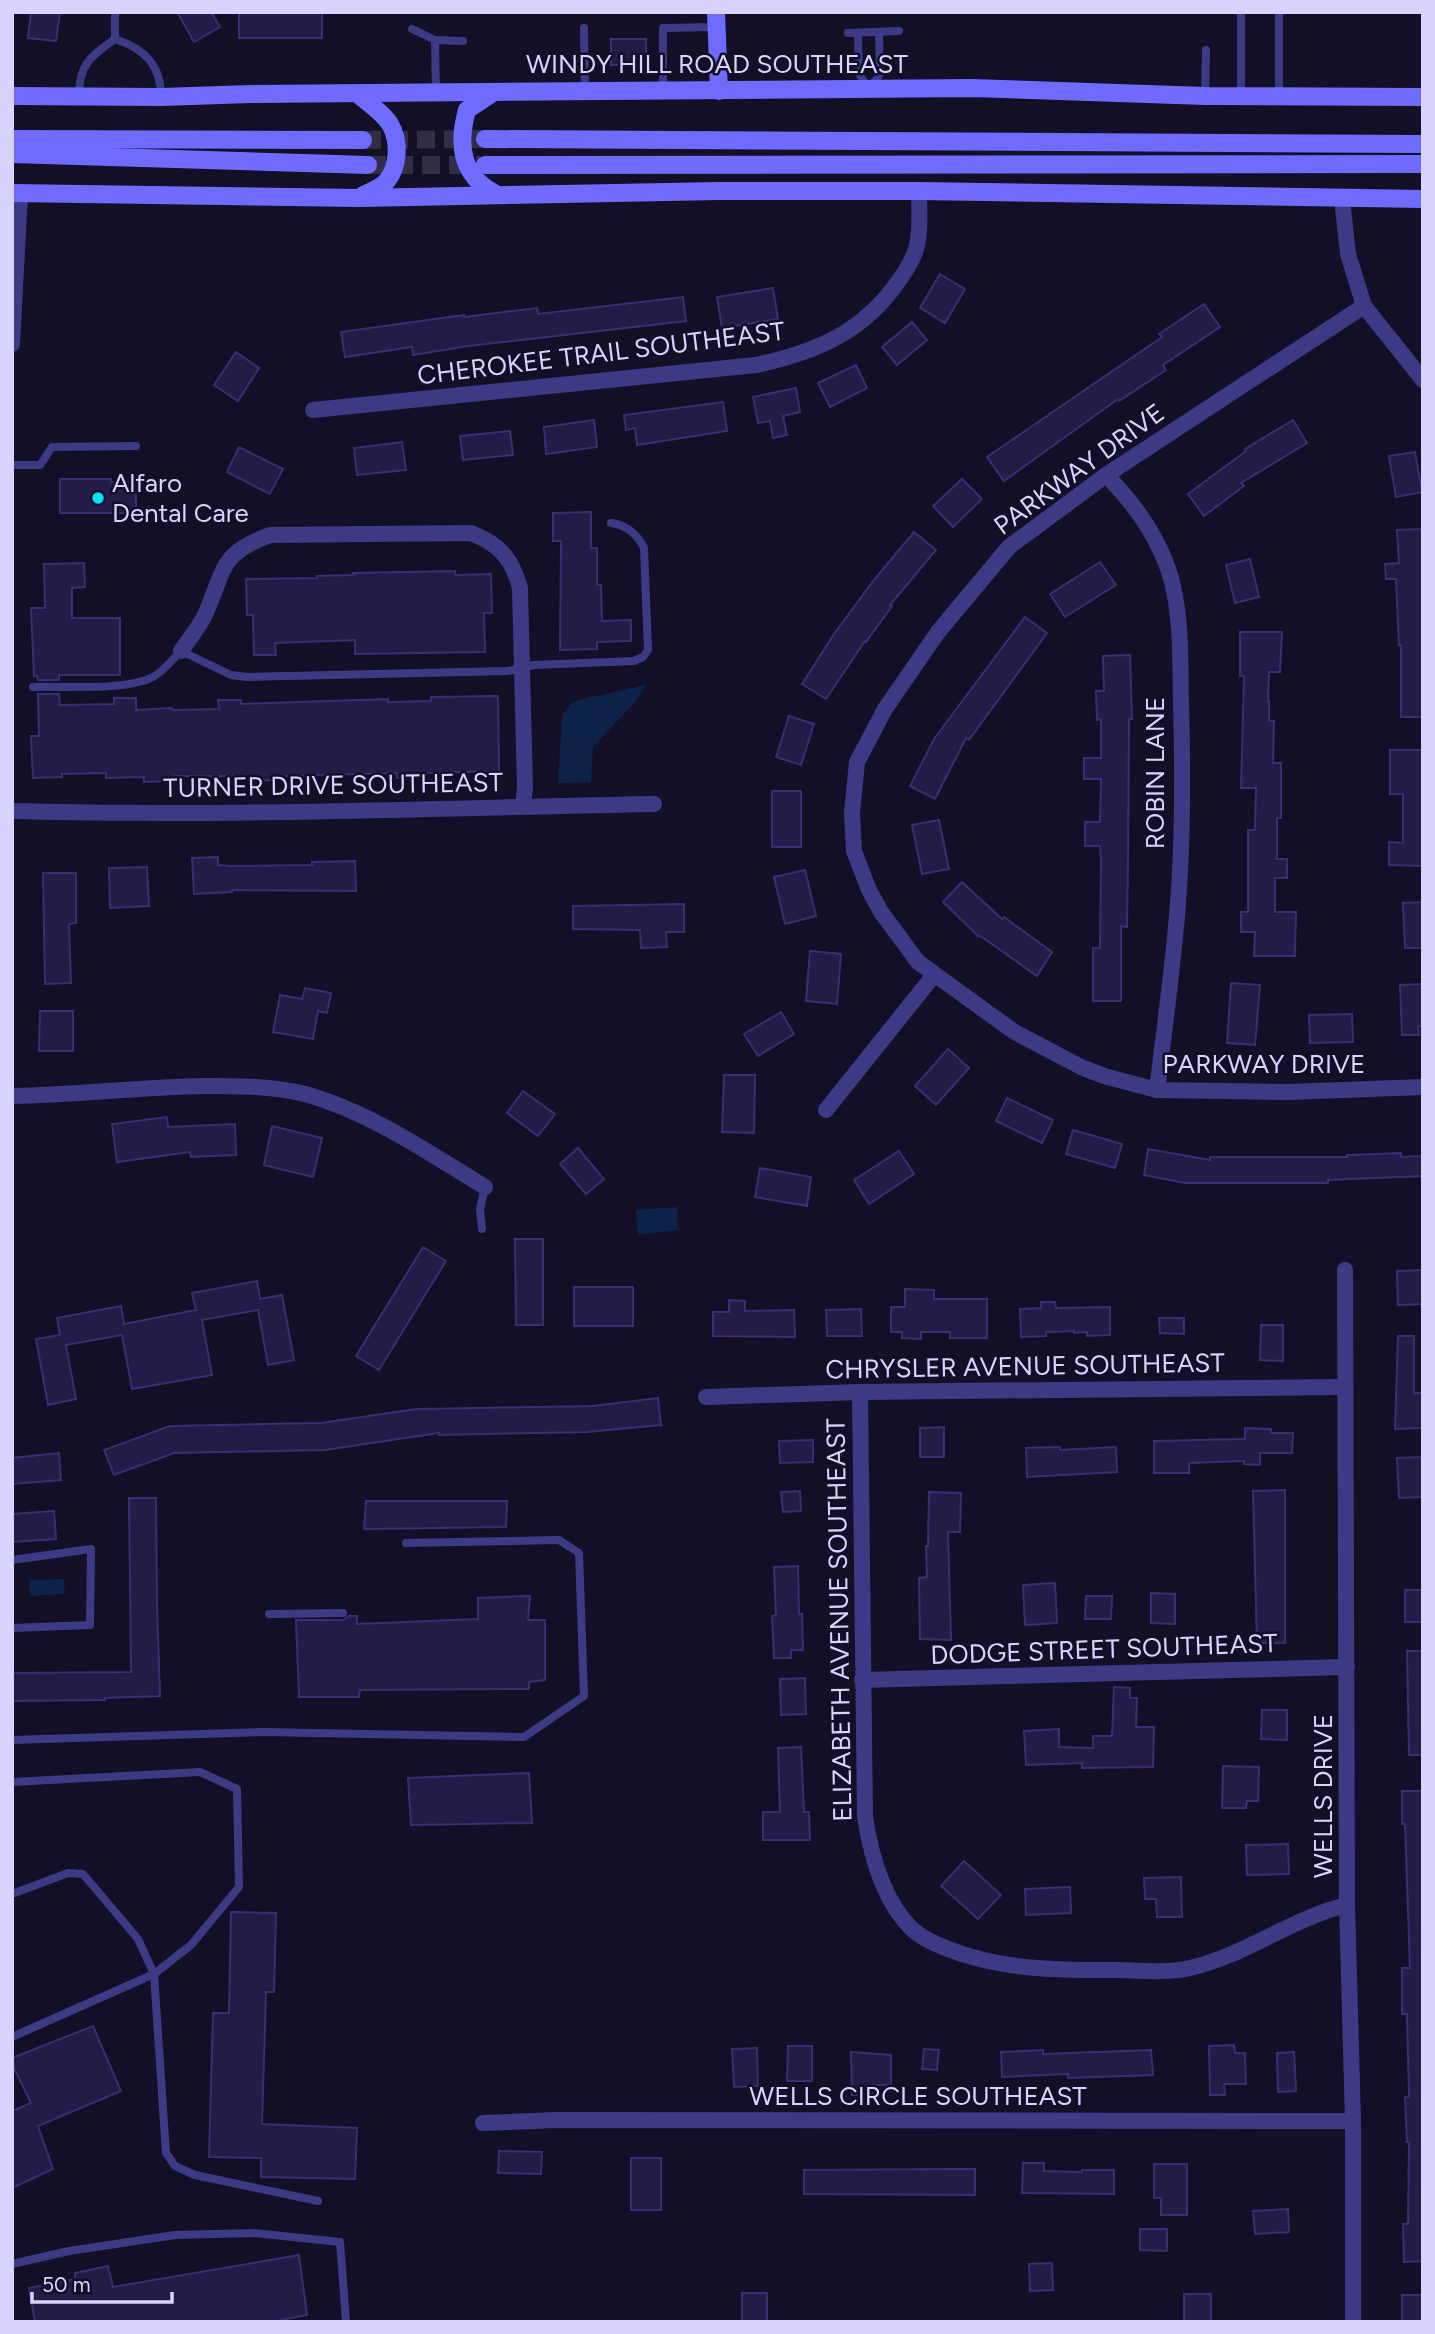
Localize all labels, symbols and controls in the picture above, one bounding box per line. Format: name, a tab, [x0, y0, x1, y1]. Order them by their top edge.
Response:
street label: WINDY HILL ROAD SOUTHEAST	[526, 48, 909, 80]
street label: CHEROKEE TRAIL SOUTHEAST	[415, 315, 787, 391]
street label: PARKWAY DRIVE	[987, 396, 1171, 542]
place label: Alfaro Dental Care	[112, 467, 249, 529]
marker: Alfaro Dental Care	[90, 490, 106, 506]
street label: ROBIN LANE	[1139, 697, 1171, 849]
street label: TURNER DRIVE SOUTHEAST	[163, 766, 504, 804]
street label: PARKWAY DRIVE	[1163, 1048, 1365, 1080]
street label: CHRYSLER AVENUE SOUTHEAST	[825, 1347, 1226, 1385]
street label: ELIZABETH AVENUE SOUTHEAST	[819, 1417, 859, 1822]
street label: DODGE STREET SOUTHEAST	[930, 1627, 1279, 1671]
street label: WELLS DRIVE	[1307, 1714, 1339, 1878]
street label: WELLS CIRCLE SOUTHEAST	[749, 2080, 1087, 2112]
scale bar	[32, 2260, 172, 2304]
text: 50 m	[42, 2272, 91, 2297]

